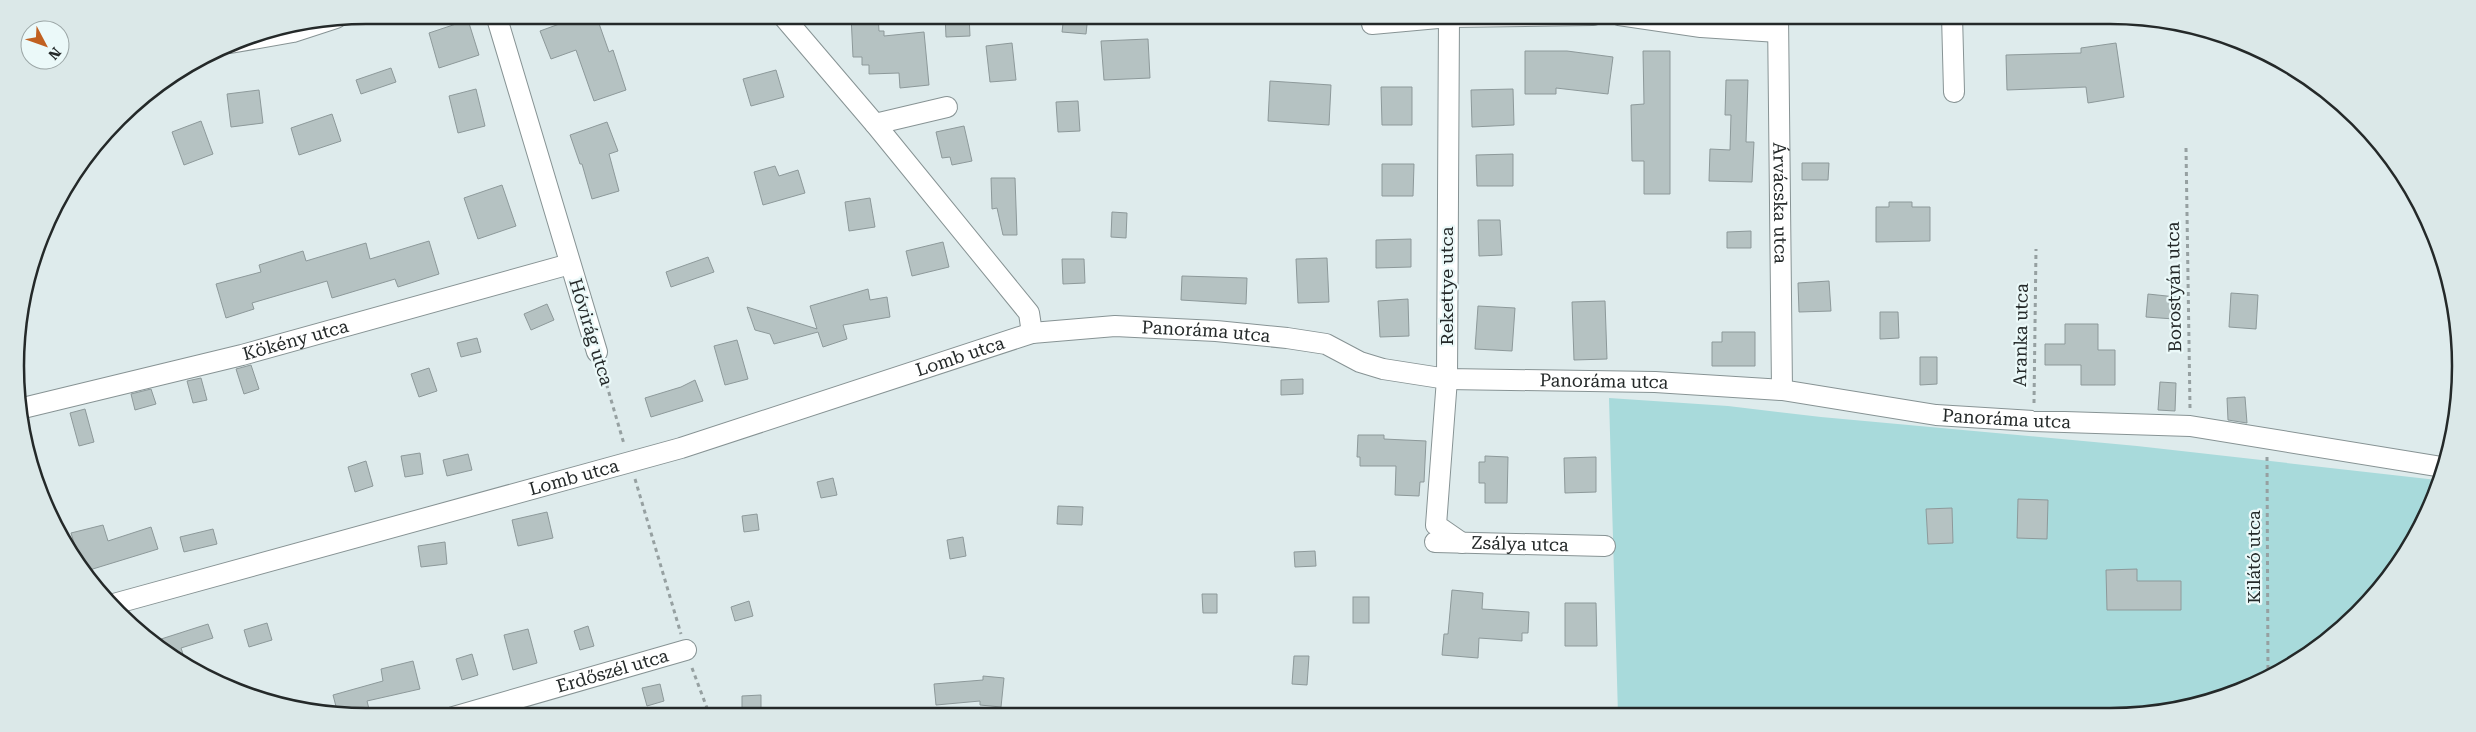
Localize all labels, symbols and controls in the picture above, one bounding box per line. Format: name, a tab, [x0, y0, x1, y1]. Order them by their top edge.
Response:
north arrow	[20, 20, 70, 70]
text: N	[45, 44, 64, 63]
street label: Árvácska utca	[1769, 142, 1792, 264]
street label: Borostyán utca	[2162, 221, 2185, 353]
street label: Rekettye utca	[1436, 226, 1457, 345]
street label: Hóvirág utca	[565, 276, 618, 388]
street label: Aranka utca	[2009, 283, 2032, 387]
street label: Kökény utca	[240, 315, 351, 364]
street label: Panoráma utca	[1141, 316, 1272, 346]
street label: Lomb utca	[913, 332, 1007, 380]
street label: Panoráma utca	[1539, 369, 1669, 393]
street label: Panoráma utca	[1942, 404, 2071, 432]
street label: Lomb utca	[526, 455, 621, 499]
street label: Kilátó utca	[2243, 510, 2264, 604]
street label: Zsálya utca	[1471, 532, 1569, 555]
street label: Erdőszél utca	[554, 645, 671, 697]

